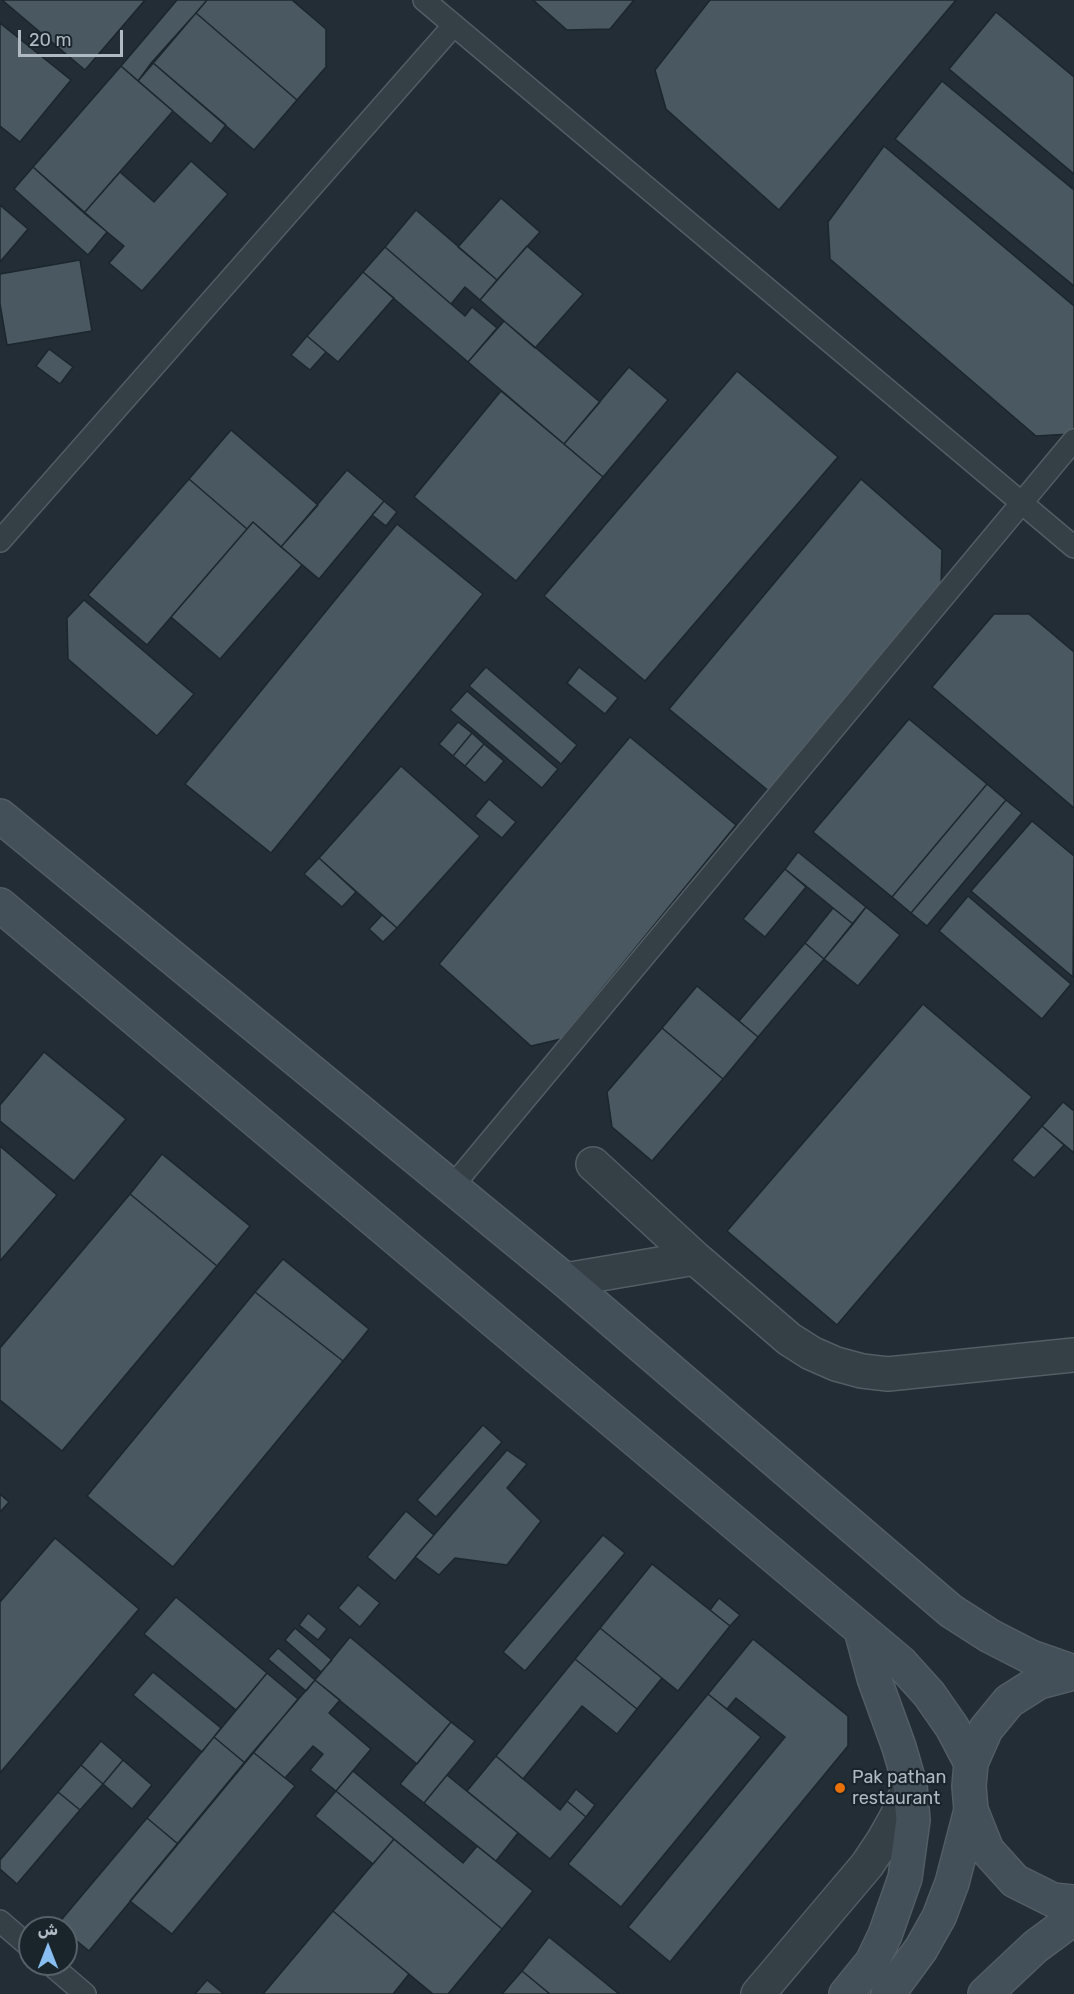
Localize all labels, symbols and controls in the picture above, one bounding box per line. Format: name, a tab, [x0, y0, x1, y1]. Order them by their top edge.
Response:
scale bar	[21, 18, 126, 56]
text: 20 m	[29, 29, 71, 51]
place label: Pak pathan restaurant	[852, 1767, 946, 1810]
marker: Pak pathan restaurant	[833, 1781, 847, 1795]
north arrow	[18, 1916, 78, 1976]
text: ش	[38, 1920, 58, 1939]

